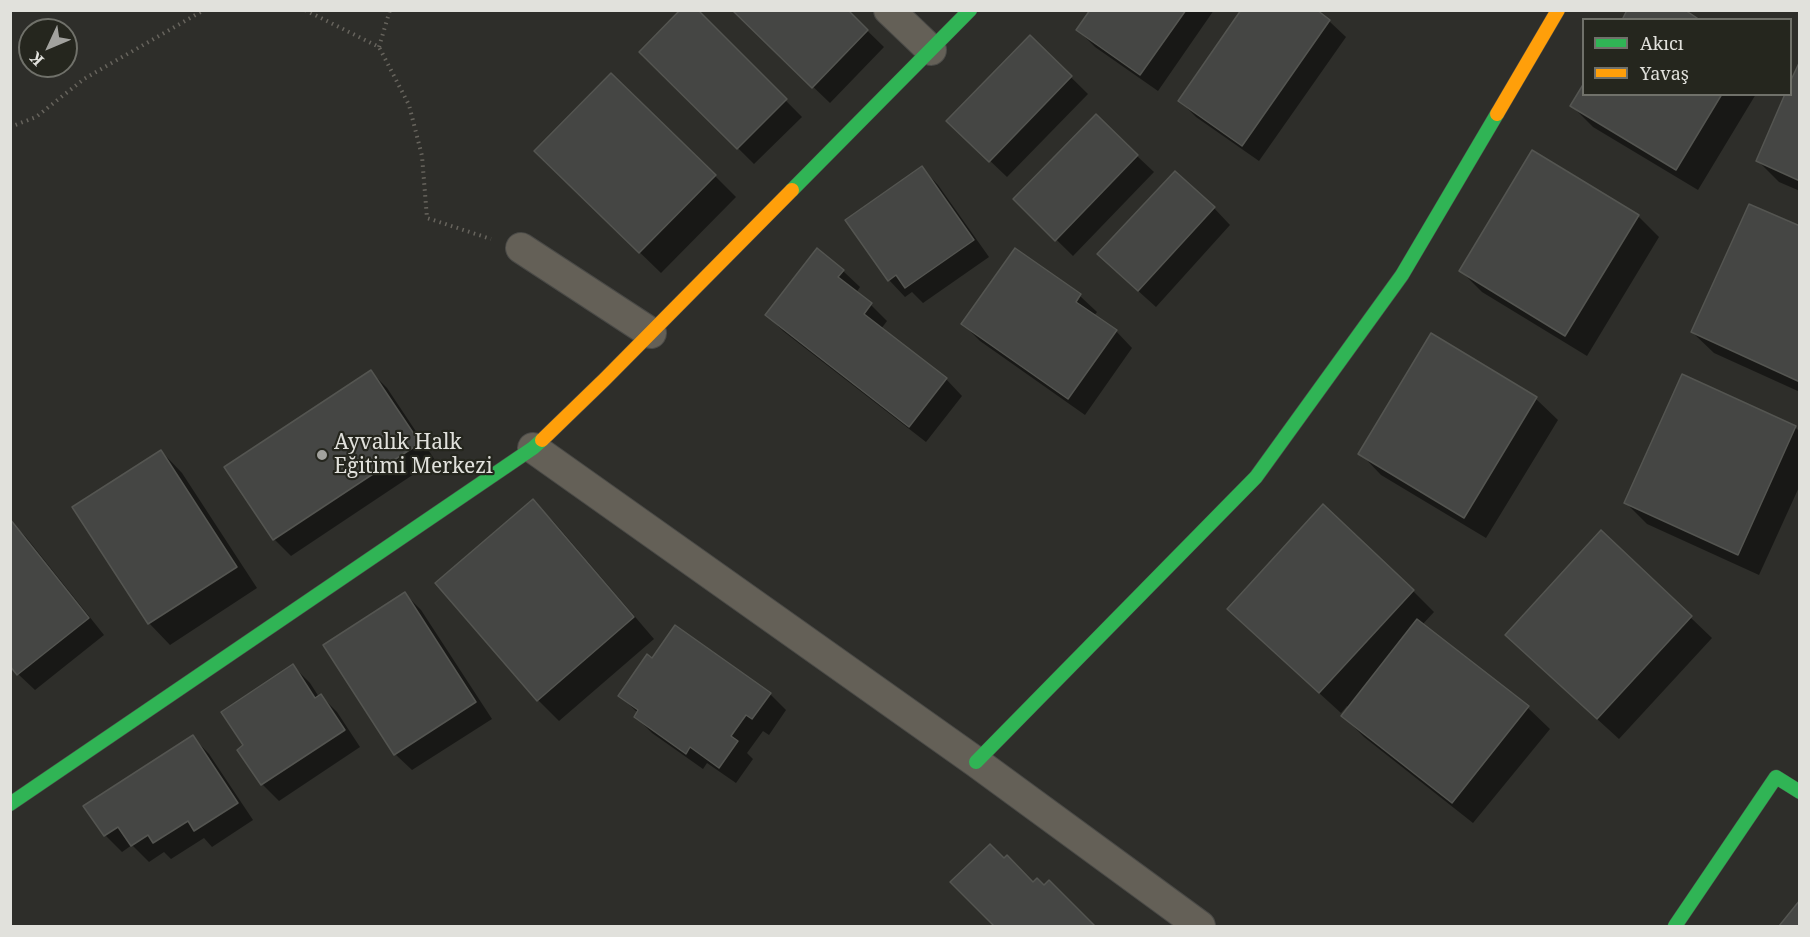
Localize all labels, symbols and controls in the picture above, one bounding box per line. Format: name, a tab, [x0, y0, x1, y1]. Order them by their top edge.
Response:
north arrow	[18, 18, 78, 78]
legend	[1582, 18, 1792, 96]
text: Akıcı	[1640, 31, 1684, 55]
text: K	[24, 47, 48, 71]
text: Yavaş	[1640, 61, 1689, 85]
place label: Ayvalık Halk Eğitimi Merkezi	[334, 430, 493, 480]
marker: Ayvalık Halk Eğitimi Merkezi	[315, 448, 329, 462]

